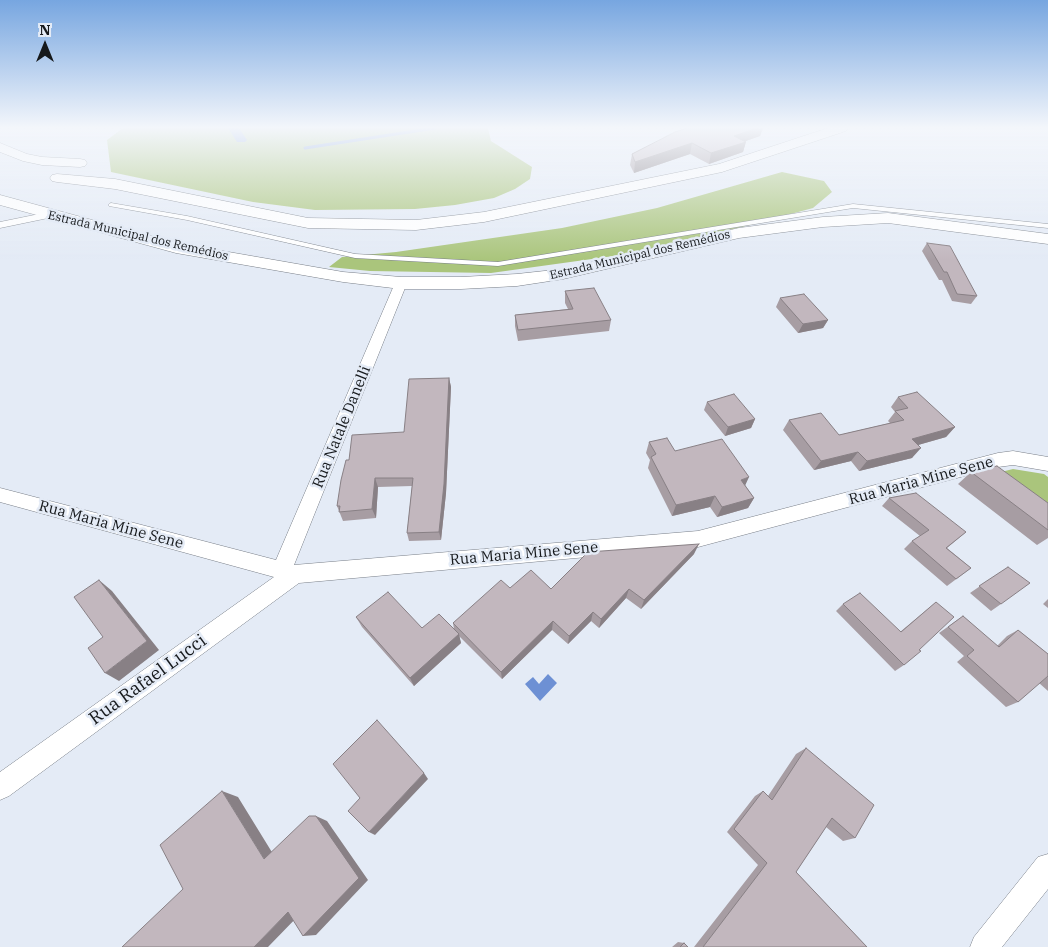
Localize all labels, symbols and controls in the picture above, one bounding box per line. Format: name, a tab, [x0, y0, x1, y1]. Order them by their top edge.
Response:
north arrow	[20, 20, 70, 70]
text: N	[39, 21, 51, 39]
street label: Estrada Municipal dos Remédios	[46, 208, 230, 264]
street label: Estrada Municipal dos Remédios	[548, 227, 732, 283]
street label: Rua Natale Danelli	[309, 363, 375, 491]
street label: Rua Maria Mine Sene	[847, 453, 995, 509]
street label: Rua Maria Mine Sene	[37, 497, 185, 553]
street label: Rua Maria Mine Sene	[449, 539, 599, 569]
street label: Rua Rafael Lucci	[85, 630, 211, 730]

